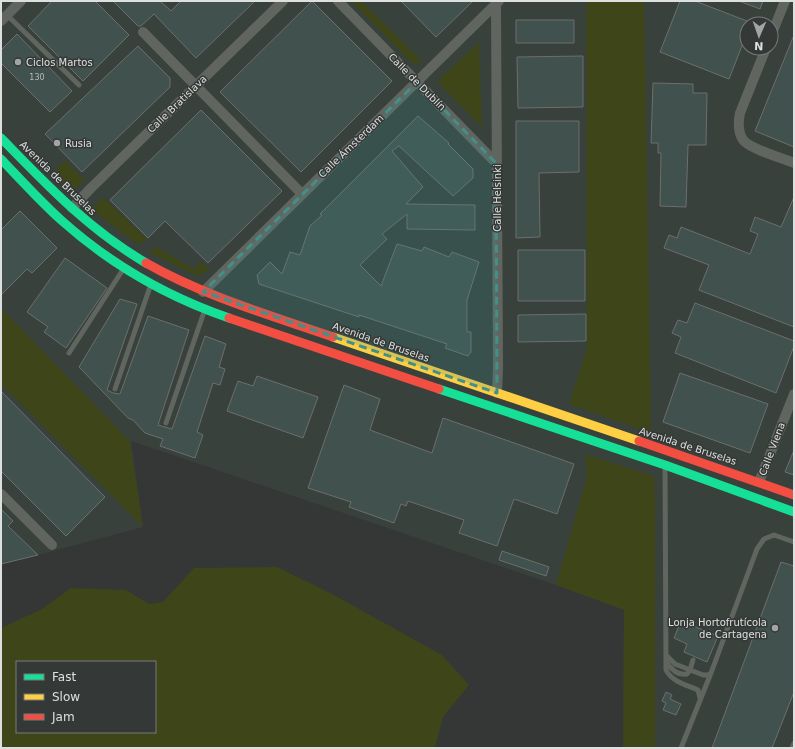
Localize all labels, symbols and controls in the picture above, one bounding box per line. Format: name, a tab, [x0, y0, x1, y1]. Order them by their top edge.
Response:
north arrow	[739, 16, 779, 56]
text: N	[754, 39, 764, 52]
street label: Calle de Dublín	[386, 51, 448, 113]
marker: Ciclos Martos	[13, 57, 23, 67]
place label: Ciclos Martos	[26, 57, 93, 68]
house number: 130	[29, 73, 45, 82]
street label: Calle Bratislava	[145, 73, 209, 135]
street label: Calle Ámsterdam	[316, 111, 386, 180]
marker: Rusia	[52, 138, 62, 148]
place label: Rusia	[65, 138, 92, 149]
street label: Avenida de Bruselas	[18, 139, 98, 217]
street label: Calle Helsinki	[492, 164, 503, 232]
street label: Avenida de Bruselas	[331, 320, 431, 364]
street label: Calle Viena	[757, 421, 787, 477]
street label: Avenida de Bruselas	[638, 425, 738, 467]
place label: Lonja Hortofrutícola de Cartagena	[668, 617, 767, 640]
marker: Lonja Hortofrutícola de Cartagena	[770, 623, 780, 633]
legend	[16, 661, 156, 733]
text: Fast	[52, 670, 76, 684]
text: Slow	[52, 690, 80, 704]
text: Jam	[51, 710, 75, 724]

